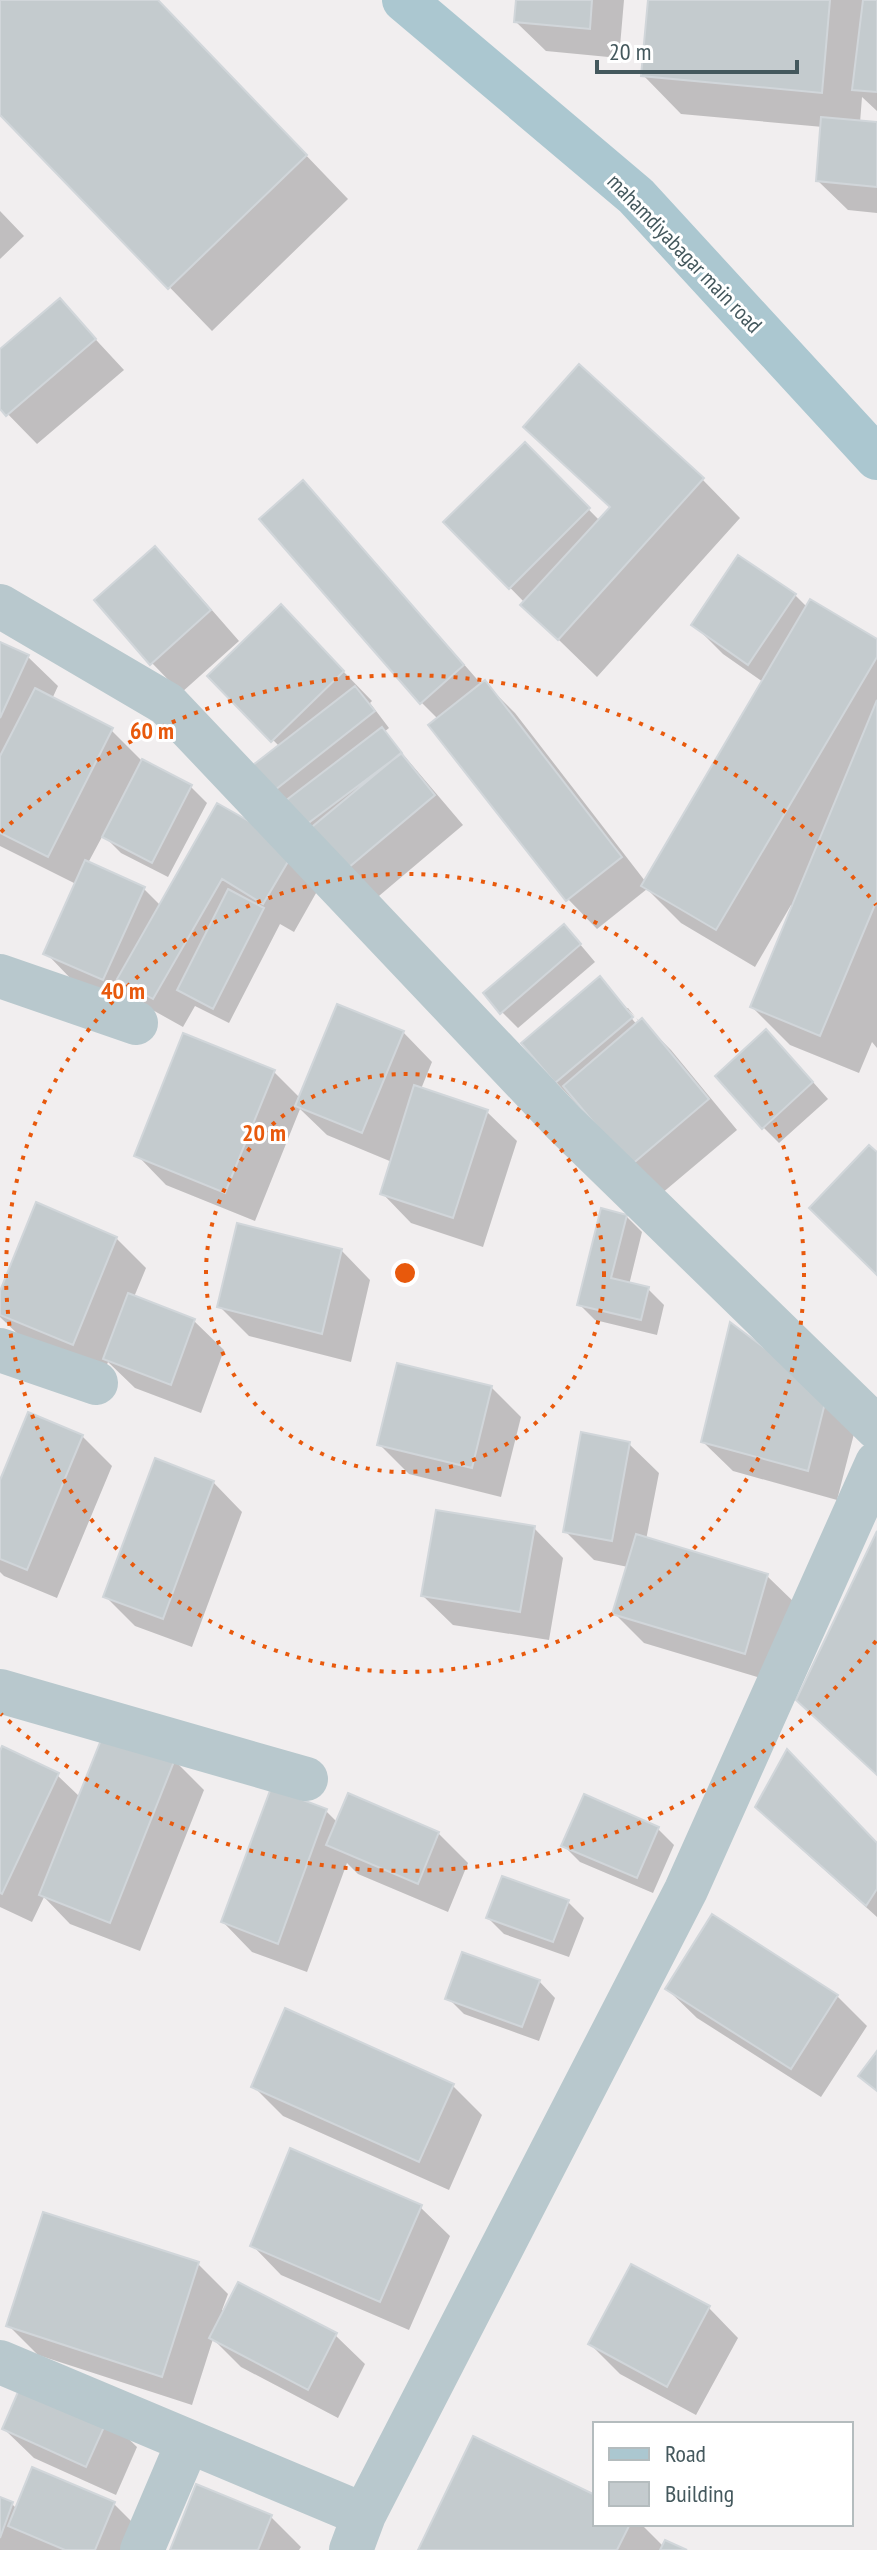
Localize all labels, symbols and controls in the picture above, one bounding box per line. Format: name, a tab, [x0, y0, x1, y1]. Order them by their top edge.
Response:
scale bar	[597, 24, 797, 74]
text: 20 m	[609, 36, 651, 67]
street label: mahamdiyabagar main road	[602, 167, 768, 339]
text: 60 m	[130, 715, 174, 746]
text: 40 m	[101, 975, 145, 1006]
text: 20 m	[242, 1117, 286, 1148]
centre of rings	[391, 1259, 419, 1287]
legend	[593, 2422, 853, 2526]
text: Road	[665, 2438, 706, 2469]
text: Building	[665, 2478, 734, 2509]

